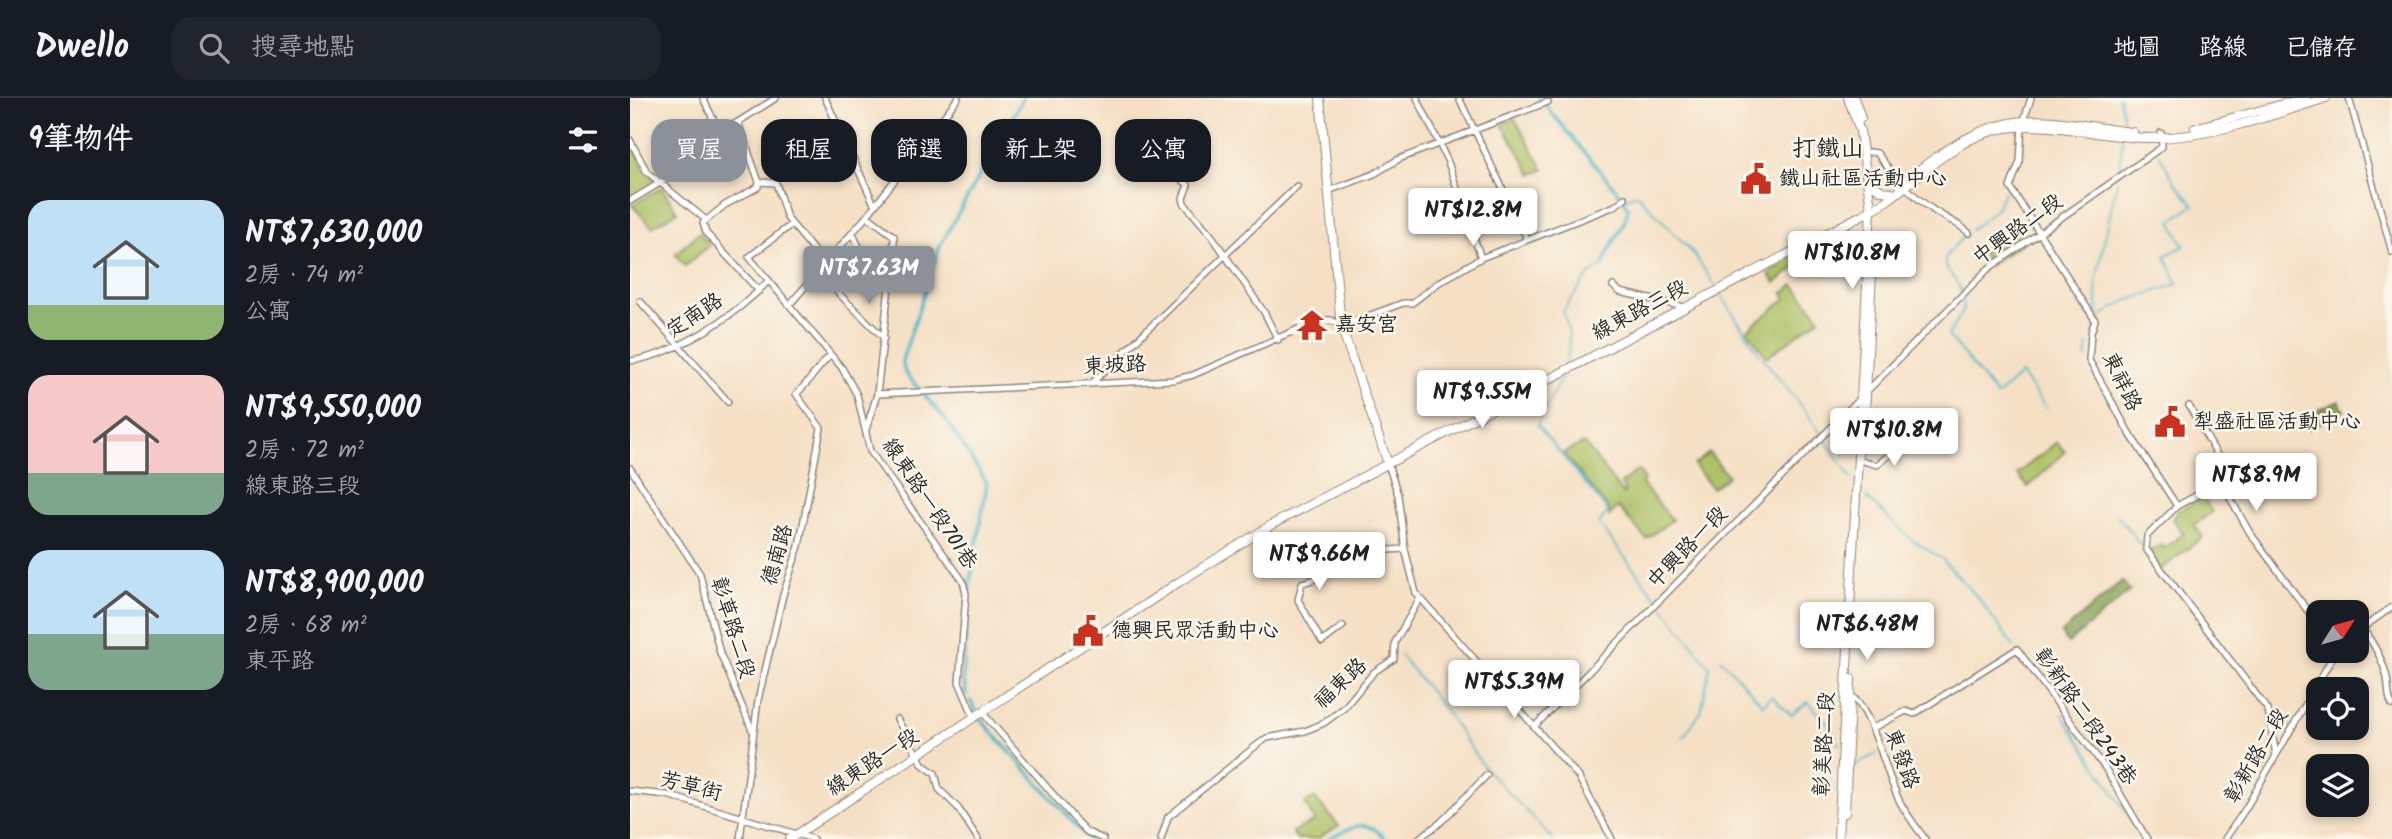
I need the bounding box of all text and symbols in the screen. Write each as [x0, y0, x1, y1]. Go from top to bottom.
search box [171, 17, 661, 80]
text: Dwello [35, 22, 129, 75]
text: 搜尋地點 [251, 27, 355, 69]
icon: search [195, 29, 233, 67]
text: 地圖 [2113, 29, 2161, 68]
text: 路線 [2199, 29, 2247, 68]
text: 已儲存 [2285, 29, 2357, 68]
text: 9筆物件 [28, 116, 133, 164]
chip: 買屋 [651, 119, 747, 182]
chip: 租屋 [761, 119, 857, 182]
chip: 篩選 [871, 119, 967, 182]
chip: 新上架 [981, 119, 1101, 182]
chip: 公寓 [1115, 119, 1211, 182]
icon: filters [564, 121, 602, 159]
district label: 打鐵山 [1792, 130, 1864, 169]
public building icon: 鐵山社區活動中心 [1739, 162, 1773, 196]
place label: 鐵山社區活動中心 [1779, 163, 1947, 196]
street label: 中興路二段 [1966, 186, 2070, 274]
pin: NT$12.8M [1401, 188, 1545, 248]
text: NT$12.8M [1424, 193, 1522, 229]
text: NT$7,630,000 [245, 210, 422, 258]
icon: home [84, 228, 168, 312]
pin: NT$10.8M [1780, 232, 1924, 291]
text: NT$10.8M [1804, 236, 1900, 272]
pin: NT$7.63M [797, 246, 941, 306]
text: NT$7.63M [819, 251, 919, 287]
text: 2房 · 74 m² [245, 258, 363, 294]
street label: 線東路三段 [1586, 272, 1694, 350]
street label: 定南路 [660, 285, 730, 347]
text: 公寓 [245, 294, 291, 330]
temple icon: 嘉安宮 [1295, 308, 1329, 342]
place label: 嘉安宮 [1335, 309, 1398, 342]
street label: 東祥路 [2092, 346, 2150, 418]
street label: 東坡路 [1083, 348, 1147, 384]
pin: NT$9.55M [1410, 370, 1554, 430]
text: NT$9.55M [1433, 375, 1531, 411]
text: NT$9,550,000 [245, 385, 421, 433]
icon: home [84, 403, 168, 487]
public building icon: 犁盛社區活動中心 [2153, 405, 2187, 439]
place label: 犁盛社區活動中心 [2193, 406, 2361, 439]
pin: NT$10.8M [1822, 408, 1966, 468]
text: NT$10.8M [1846, 413, 1942, 449]
street label: 線東路一段701巷 [873, 431, 985, 577]
text: 2房 · 72 m² [245, 433, 364, 469]
pin: NT$8.9M [2191, 454, 2321, 513]
text: NT$8.9M [2212, 458, 2300, 494]
text: 線東路三段 [245, 469, 360, 505]
street label: 中興路一段 [1640, 499, 1736, 597]
street label: 德南路 [753, 520, 803, 590]
pin: NT$9.66M [1247, 532, 1391, 592]
text: NT$9.66M [1269, 537, 1369, 573]
text: NT$8,900,000 [245, 560, 424, 608]
street label: 彰草路二段 [701, 573, 763, 683]
icon: home [84, 578, 168, 662]
north arrow [2306, 600, 2370, 663]
map controls [2306, 600, 2369, 817]
pin: NT$6.48M [1795, 602, 1939, 662]
text: NT$6.48M [1816, 607, 1918, 643]
text: 2房 · 68 m² [245, 608, 367, 644]
public building icon: 德興民眾活動中心 [1071, 614, 1105, 648]
place label: 德興民眾活動中心 [1111, 615, 1279, 648]
street label: 彰新路二段243巷 [2025, 641, 2145, 793]
text: 東平路 [245, 644, 314, 680]
street label: 福東路 [1307, 650, 1375, 718]
pin: NT$5.39M [1442, 660, 1586, 720]
text: NT$5.39M [1464, 665, 1564, 701]
button: locate [2306, 677, 2369, 740]
street label: 彰美路二段 [1806, 691, 1844, 797]
street label: 彰新路二段 [2216, 702, 2298, 810]
street label: 線東路一段 [820, 721, 926, 805]
street label: 東發路 [1875, 724, 1927, 794]
button: layers [2306, 754, 2369, 817]
street label: 芳草街 [656, 763, 726, 811]

